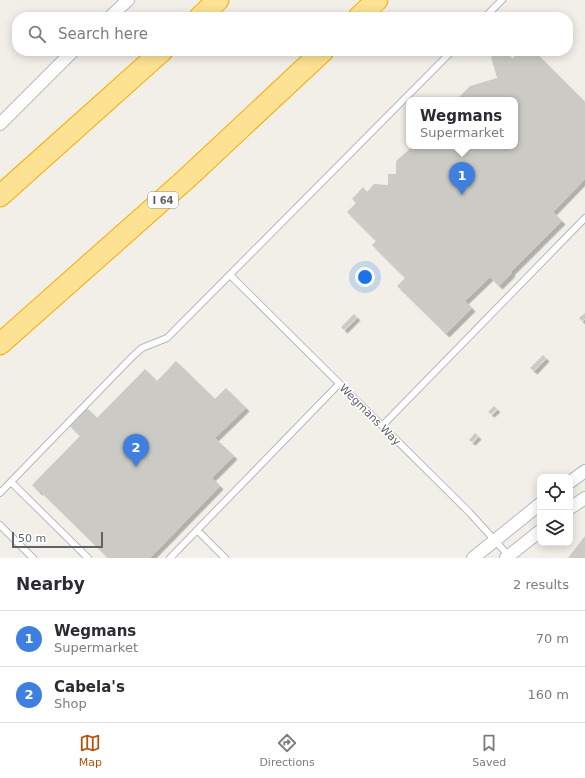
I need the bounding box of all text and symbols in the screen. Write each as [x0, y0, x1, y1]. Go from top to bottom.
search box [12, 12, 573, 56]
icon: search [26, 23, 48, 45]
text: Search here [58, 25, 148, 43]
popup [406, 97, 518, 149]
text: Wegmans [420, 107, 502, 125]
text: Supermarket [420, 125, 504, 140]
pin: 1 [449, 162, 475, 195]
road number: I 64 [148, 192, 178, 208]
your location [355, 267, 375, 287]
street label: Wegmans Way [337, 382, 404, 449]
pin: 2 [123, 434, 149, 467]
map controls [537, 474, 573, 546]
button: locate [537, 474, 573, 510]
button: layers [537, 510, 573, 546]
scale bar [12, 530, 103, 549]
text: 50 m [18, 532, 46, 545]
text: Nearby [16, 574, 85, 594]
text: 2 results [513, 577, 569, 592]
text: Wegmans [54, 622, 136, 640]
text: 1 [24, 631, 34, 646]
text: 70 m [536, 631, 569, 646]
text: Supermarket [54, 640, 138, 655]
text: Cabela's [54, 678, 125, 696]
text: 2 [24, 687, 34, 702]
text: 160 m [527, 687, 569, 702]
text: Shop [54, 696, 87, 711]
tab: Map [79, 732, 102, 769]
tab: Directions [259, 732, 315, 769]
tab: Saved [472, 732, 506, 769]

